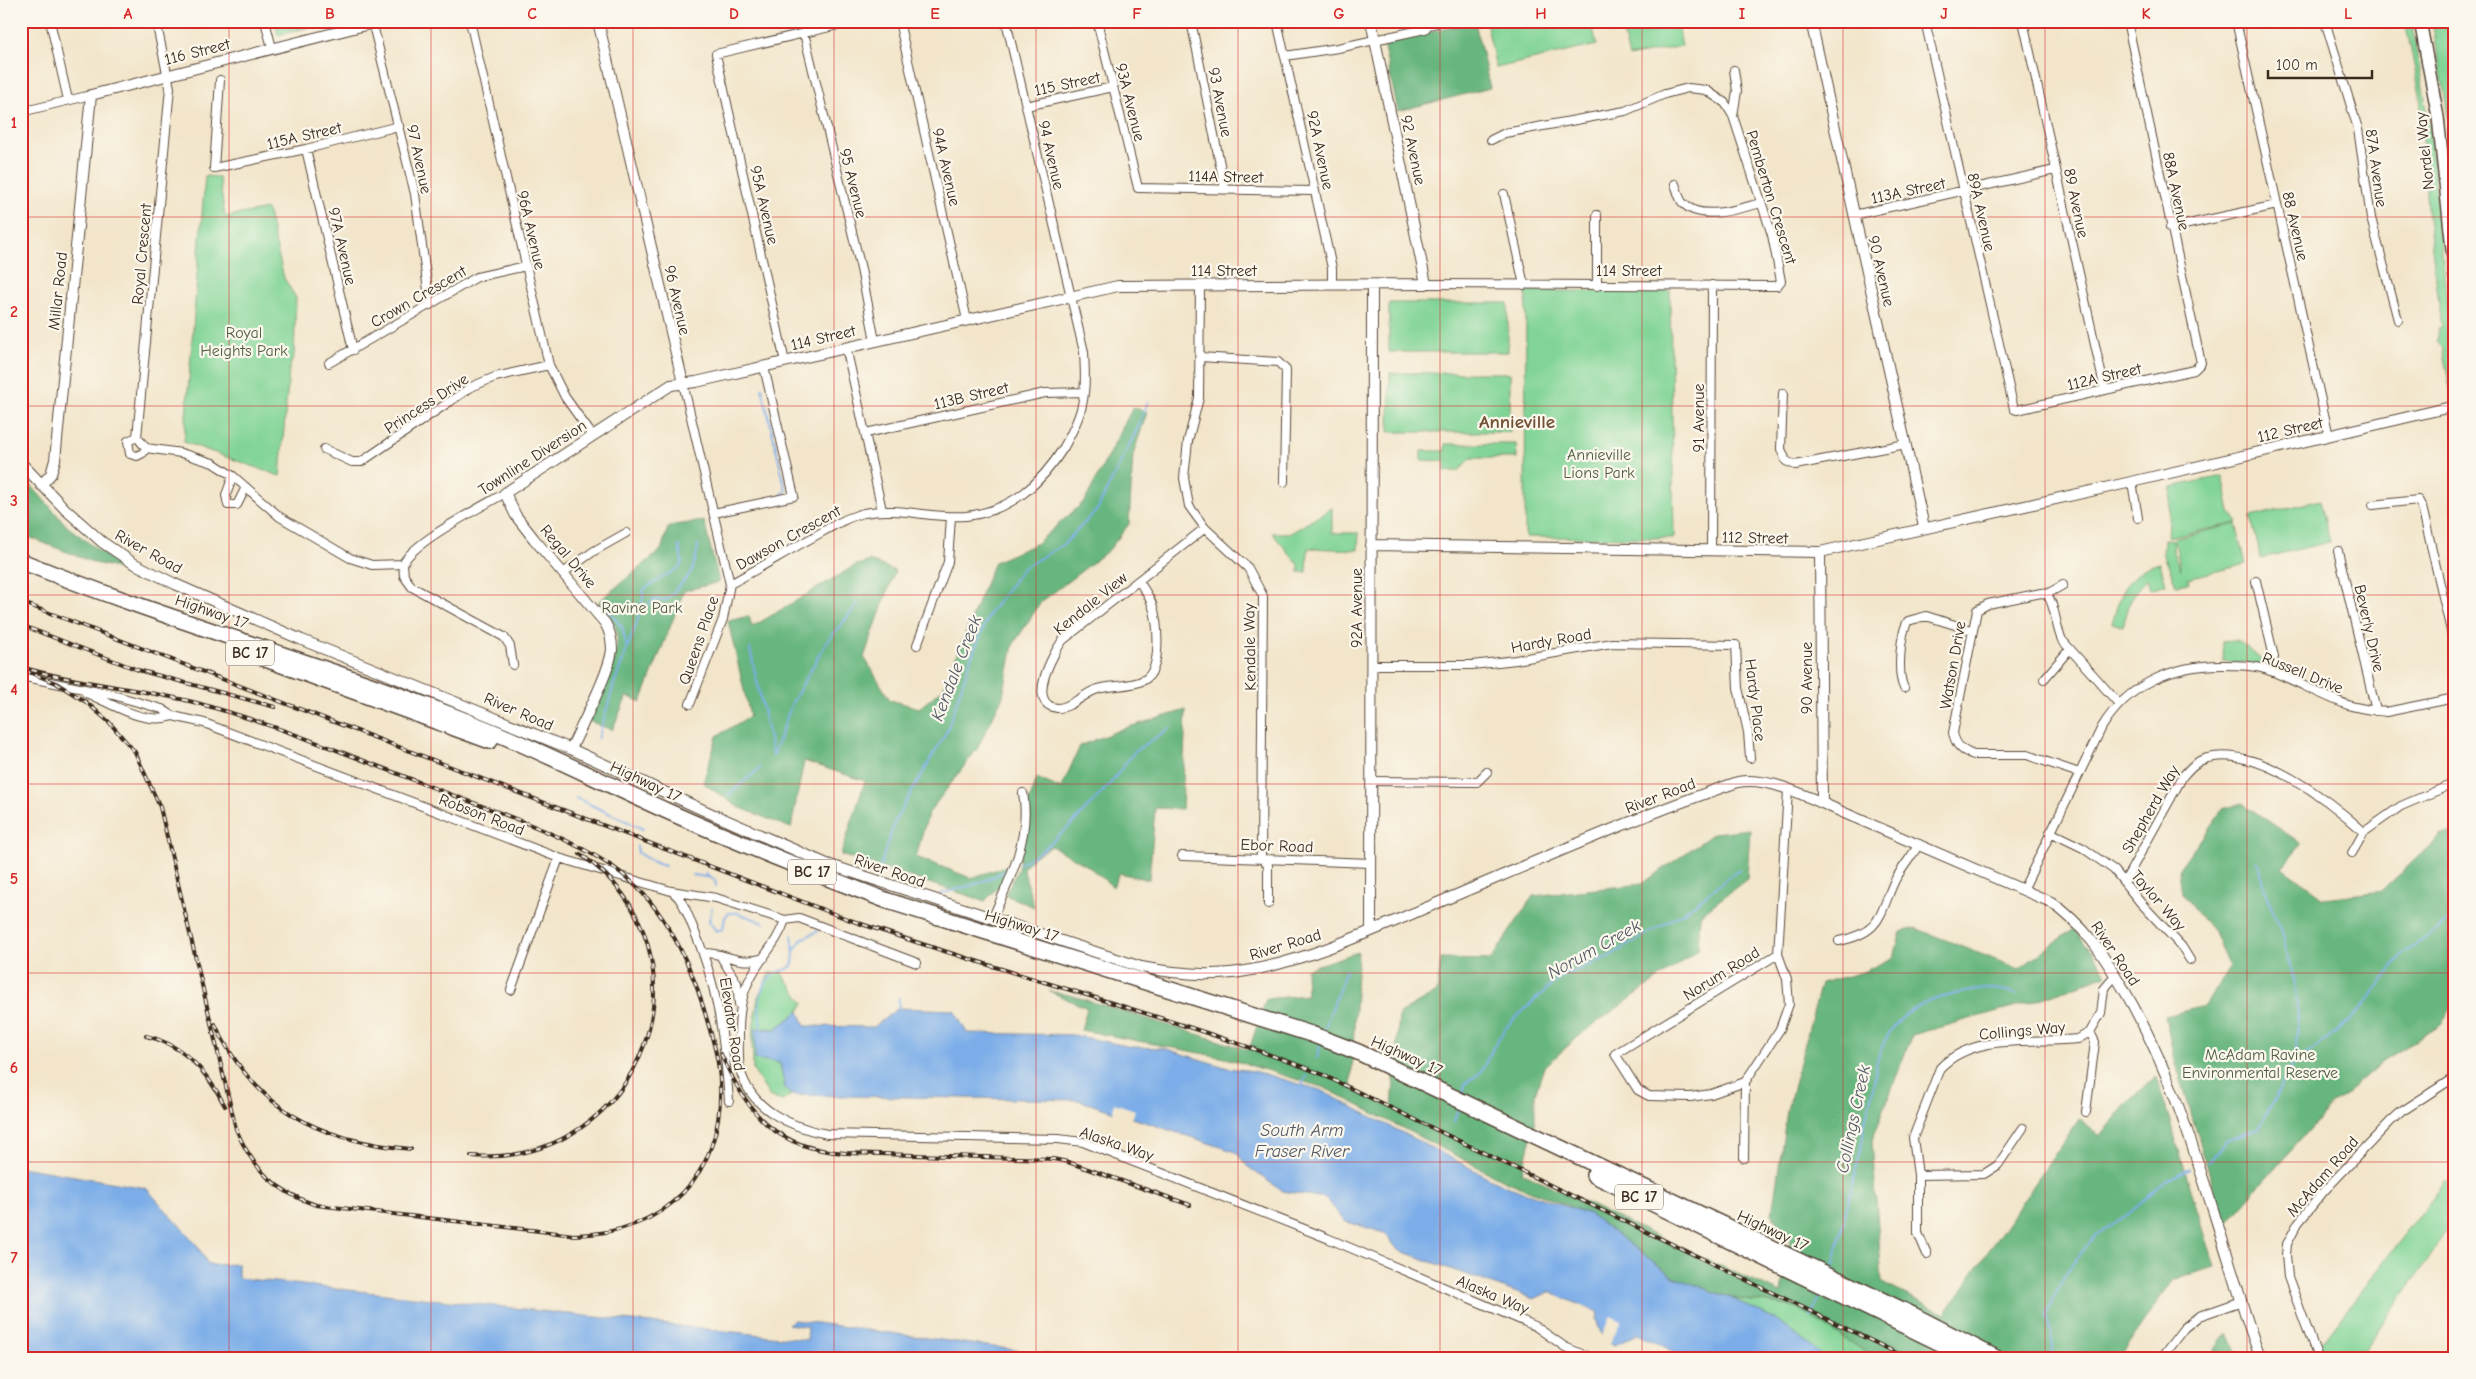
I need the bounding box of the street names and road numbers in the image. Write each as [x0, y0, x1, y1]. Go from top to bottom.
street label: 116 Street [163, 35, 232, 69]
street label: 93A Avenue [1112, 61, 1148, 143]
street label: 93 Avenue [1204, 66, 1236, 139]
street label: 115 Street [1033, 68, 1102, 100]
street label: 92A Avenue [1303, 109, 1337, 191]
street label: Nordel Way [2412, 110, 2438, 191]
street label: 92 Avenue [1397, 114, 1429, 187]
street label: 115A Street [265, 119, 344, 153]
street label: 94 Avenue [1034, 119, 1068, 192]
street label: 97 Avenue [403, 123, 435, 195]
street label: 94A Avenue [928, 126, 964, 208]
street label: Pemberton Crescent [1742, 128, 1800, 267]
street label: 87A Avenue [2362, 128, 2390, 209]
street label: 95 Avenue [836, 147, 870, 220]
street label: 88A Avenue [2159, 150, 2193, 232]
street label: 95A Avenue [746, 164, 782, 246]
street label: 114A Street [1188, 167, 1264, 187]
street label: 89 Avenue [2060, 167, 2092, 240]
street label: 89A Avenue [1963, 171, 1999, 253]
street label: 113A Street [1869, 174, 1947, 208]
street label: 96A Avenue [513, 189, 549, 271]
street label: 88 Avenue [2278, 190, 2312, 263]
street label: Royal Crescent [129, 202, 155, 305]
street label: 97A Avenue [324, 205, 360, 287]
street label: 90 Avenue [1864, 234, 1898, 308]
street label: Millar Road [45, 251, 71, 331]
street label: Crown Crescent [367, 262, 470, 332]
street label: 114 Street [1191, 262, 1257, 280]
street label: 114 Street [1596, 262, 1662, 280]
street label: 96 Avenue [660, 263, 694, 337]
street label: 114 Street [789, 322, 858, 354]
street label: 112A Street [2065, 360, 2144, 394]
street label: Princess Drive [381, 370, 472, 438]
street label: 113B Street [932, 379, 1011, 413]
street label: 91 Avenue [1690, 384, 1708, 452]
street label: 112 Street [2256, 414, 2325, 446]
street label: Townline Diversion [475, 416, 590, 499]
street label: Dawson Crescent [733, 501, 844, 574]
street label: Regal Drive [536, 521, 600, 592]
street label: River Road [112, 526, 185, 578]
street label: 112 Street [1722, 528, 1789, 548]
street label: Kendale View [1050, 568, 1131, 639]
street label: 92A Avenue [1348, 568, 1366, 648]
street label: Beverly Drive [2350, 583, 2388, 674]
street label: Highway 17 [173, 591, 251, 633]
street label: Queens Place [675, 594, 723, 687]
street label: Kendale Way [1240, 602, 1260, 691]
street label: Watson Drive [1936, 620, 1970, 711]
street label: Hardy Road [1510, 625, 1593, 657]
road number: BC 17 [226, 640, 274, 666]
street label: 90 Avenue [1798, 642, 1816, 714]
street label: Russell Drive [2259, 649, 2346, 697]
street label: Hardy Place [1741, 658, 1769, 742]
street label: River Road [481, 689, 556, 735]
street label: Highway 17 [607, 758, 684, 806]
street label: Shepherd Way [2118, 762, 2184, 857]
street label: River Road [1623, 774, 1698, 818]
street label: Robson Road [436, 790, 527, 839]
street label: Ebor Road [1240, 836, 1314, 856]
street label: River Road [852, 850, 927, 891]
road number: BC 17 [788, 860, 836, 884]
street label: Taylor Way [2127, 867, 2190, 935]
street label: Highway 17 [983, 906, 1061, 946]
street label: River Road [2087, 918, 2143, 989]
street label: River Road [1247, 926, 1323, 964]
street label: Norum Road [1680, 943, 1763, 1004]
street label: Elevator Road [716, 976, 748, 1072]
street label: Collings Way [1978, 1018, 2067, 1044]
street label: Highway 17 [1368, 1032, 1445, 1080]
street label: Alaska Way [1077, 1123, 1157, 1165]
street label: McAdam Road [2283, 1133, 2362, 1220]
road number: BC 17 [1615, 1184, 1663, 1210]
street label: Highway 17 [1734, 1207, 1811, 1255]
street label: Alaska Way [1454, 1272, 1532, 1319]

